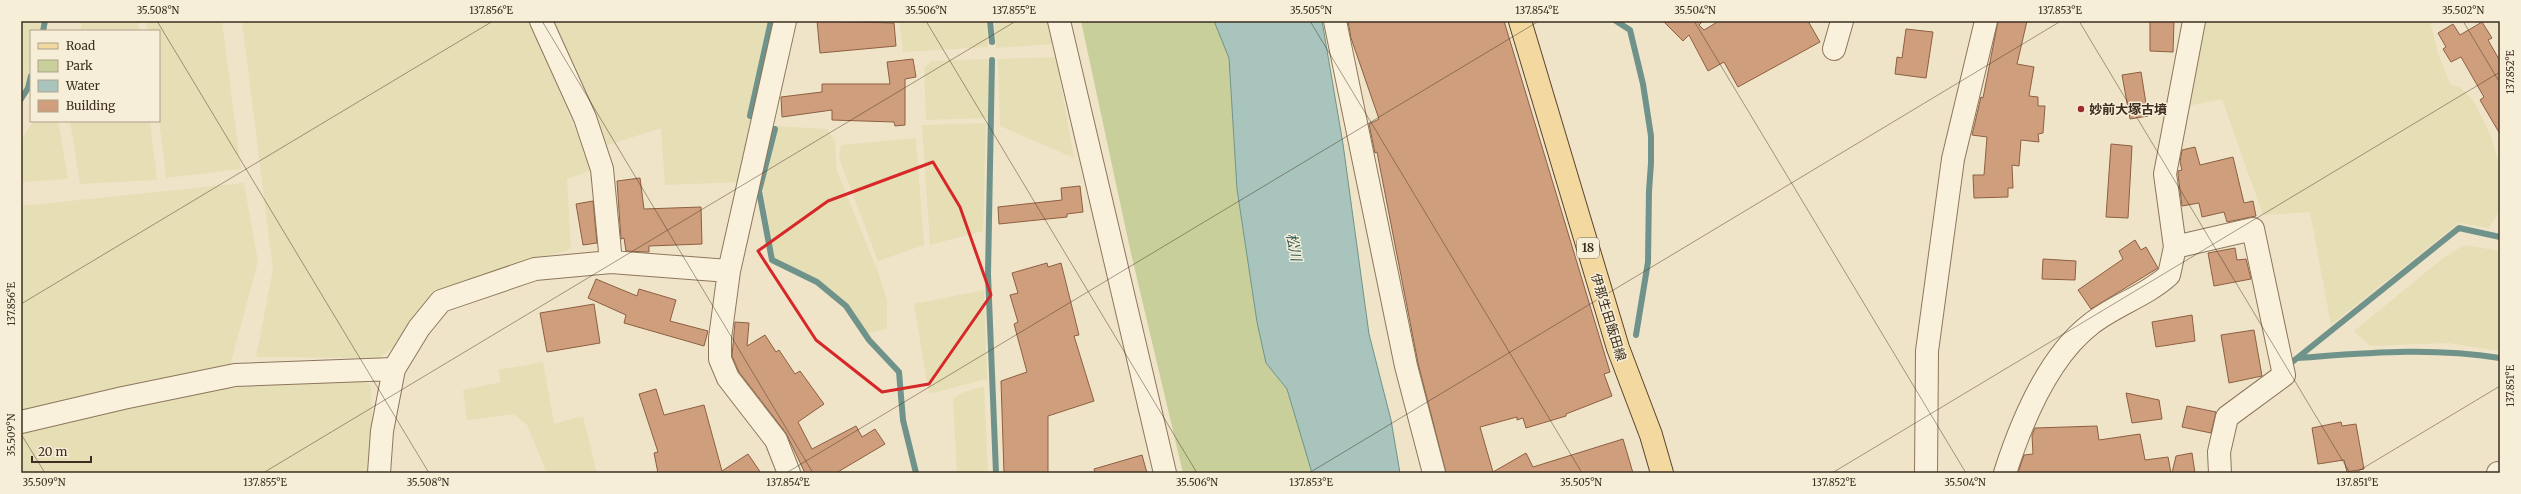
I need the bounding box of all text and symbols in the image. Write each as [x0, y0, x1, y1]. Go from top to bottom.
text: 35.508°N [137, 4, 180, 17]
text: 137.856°E [469, 4, 514, 17]
text: 35.506°N [905, 4, 947, 17]
text: 137.855°E [992, 4, 1036, 17]
text: 35.505°N [1290, 4, 1332, 17]
text: 137.854°E [1515, 4, 1559, 17]
text: 35.504°N [1674, 4, 1716, 17]
text: 137.853°E [2038, 4, 2082, 17]
text: 35.502°N [2442, 4, 2484, 17]
legend [30, 30, 160, 122]
text: Road [66, 38, 95, 53]
text: 137.852°E [2504, 49, 2517, 94]
text: Park [66, 58, 93, 73]
text: Water [65, 78, 101, 93]
text: Building [66, 98, 116, 113]
place label: 妙前大塚古墳 [2089, 101, 2167, 118]
marker: 妙前大塚古墳 [2076, 104, 2086, 114]
water label: 松川 [1282, 231, 1306, 265]
road number: 18 [1577, 238, 1599, 258]
street label: 伊那生田飯田線 [1587, 271, 1630, 363]
text: 137.856°E [5, 281, 18, 326]
text: 137.851°E [2504, 364, 2517, 407]
text: 35.509°N [5, 413, 18, 456]
scale bar [32, 438, 91, 464]
text: 20 m [38, 444, 67, 459]
text: 35.509°N [23, 476, 66, 489]
text: 137.855°E [243, 476, 287, 489]
text: 35.508°N [407, 476, 450, 489]
text: 137.854°E [766, 476, 810, 489]
text: 35.506°N [1176, 476, 1218, 489]
text: 137.853°E [1289, 476, 1333, 489]
text: 35.505°N [1560, 476, 1602, 489]
text: 137.852°E [1812, 476, 1857, 489]
text: 35.504°N [1944, 476, 1986, 489]
text: 137.851°E [2336, 476, 2379, 489]

